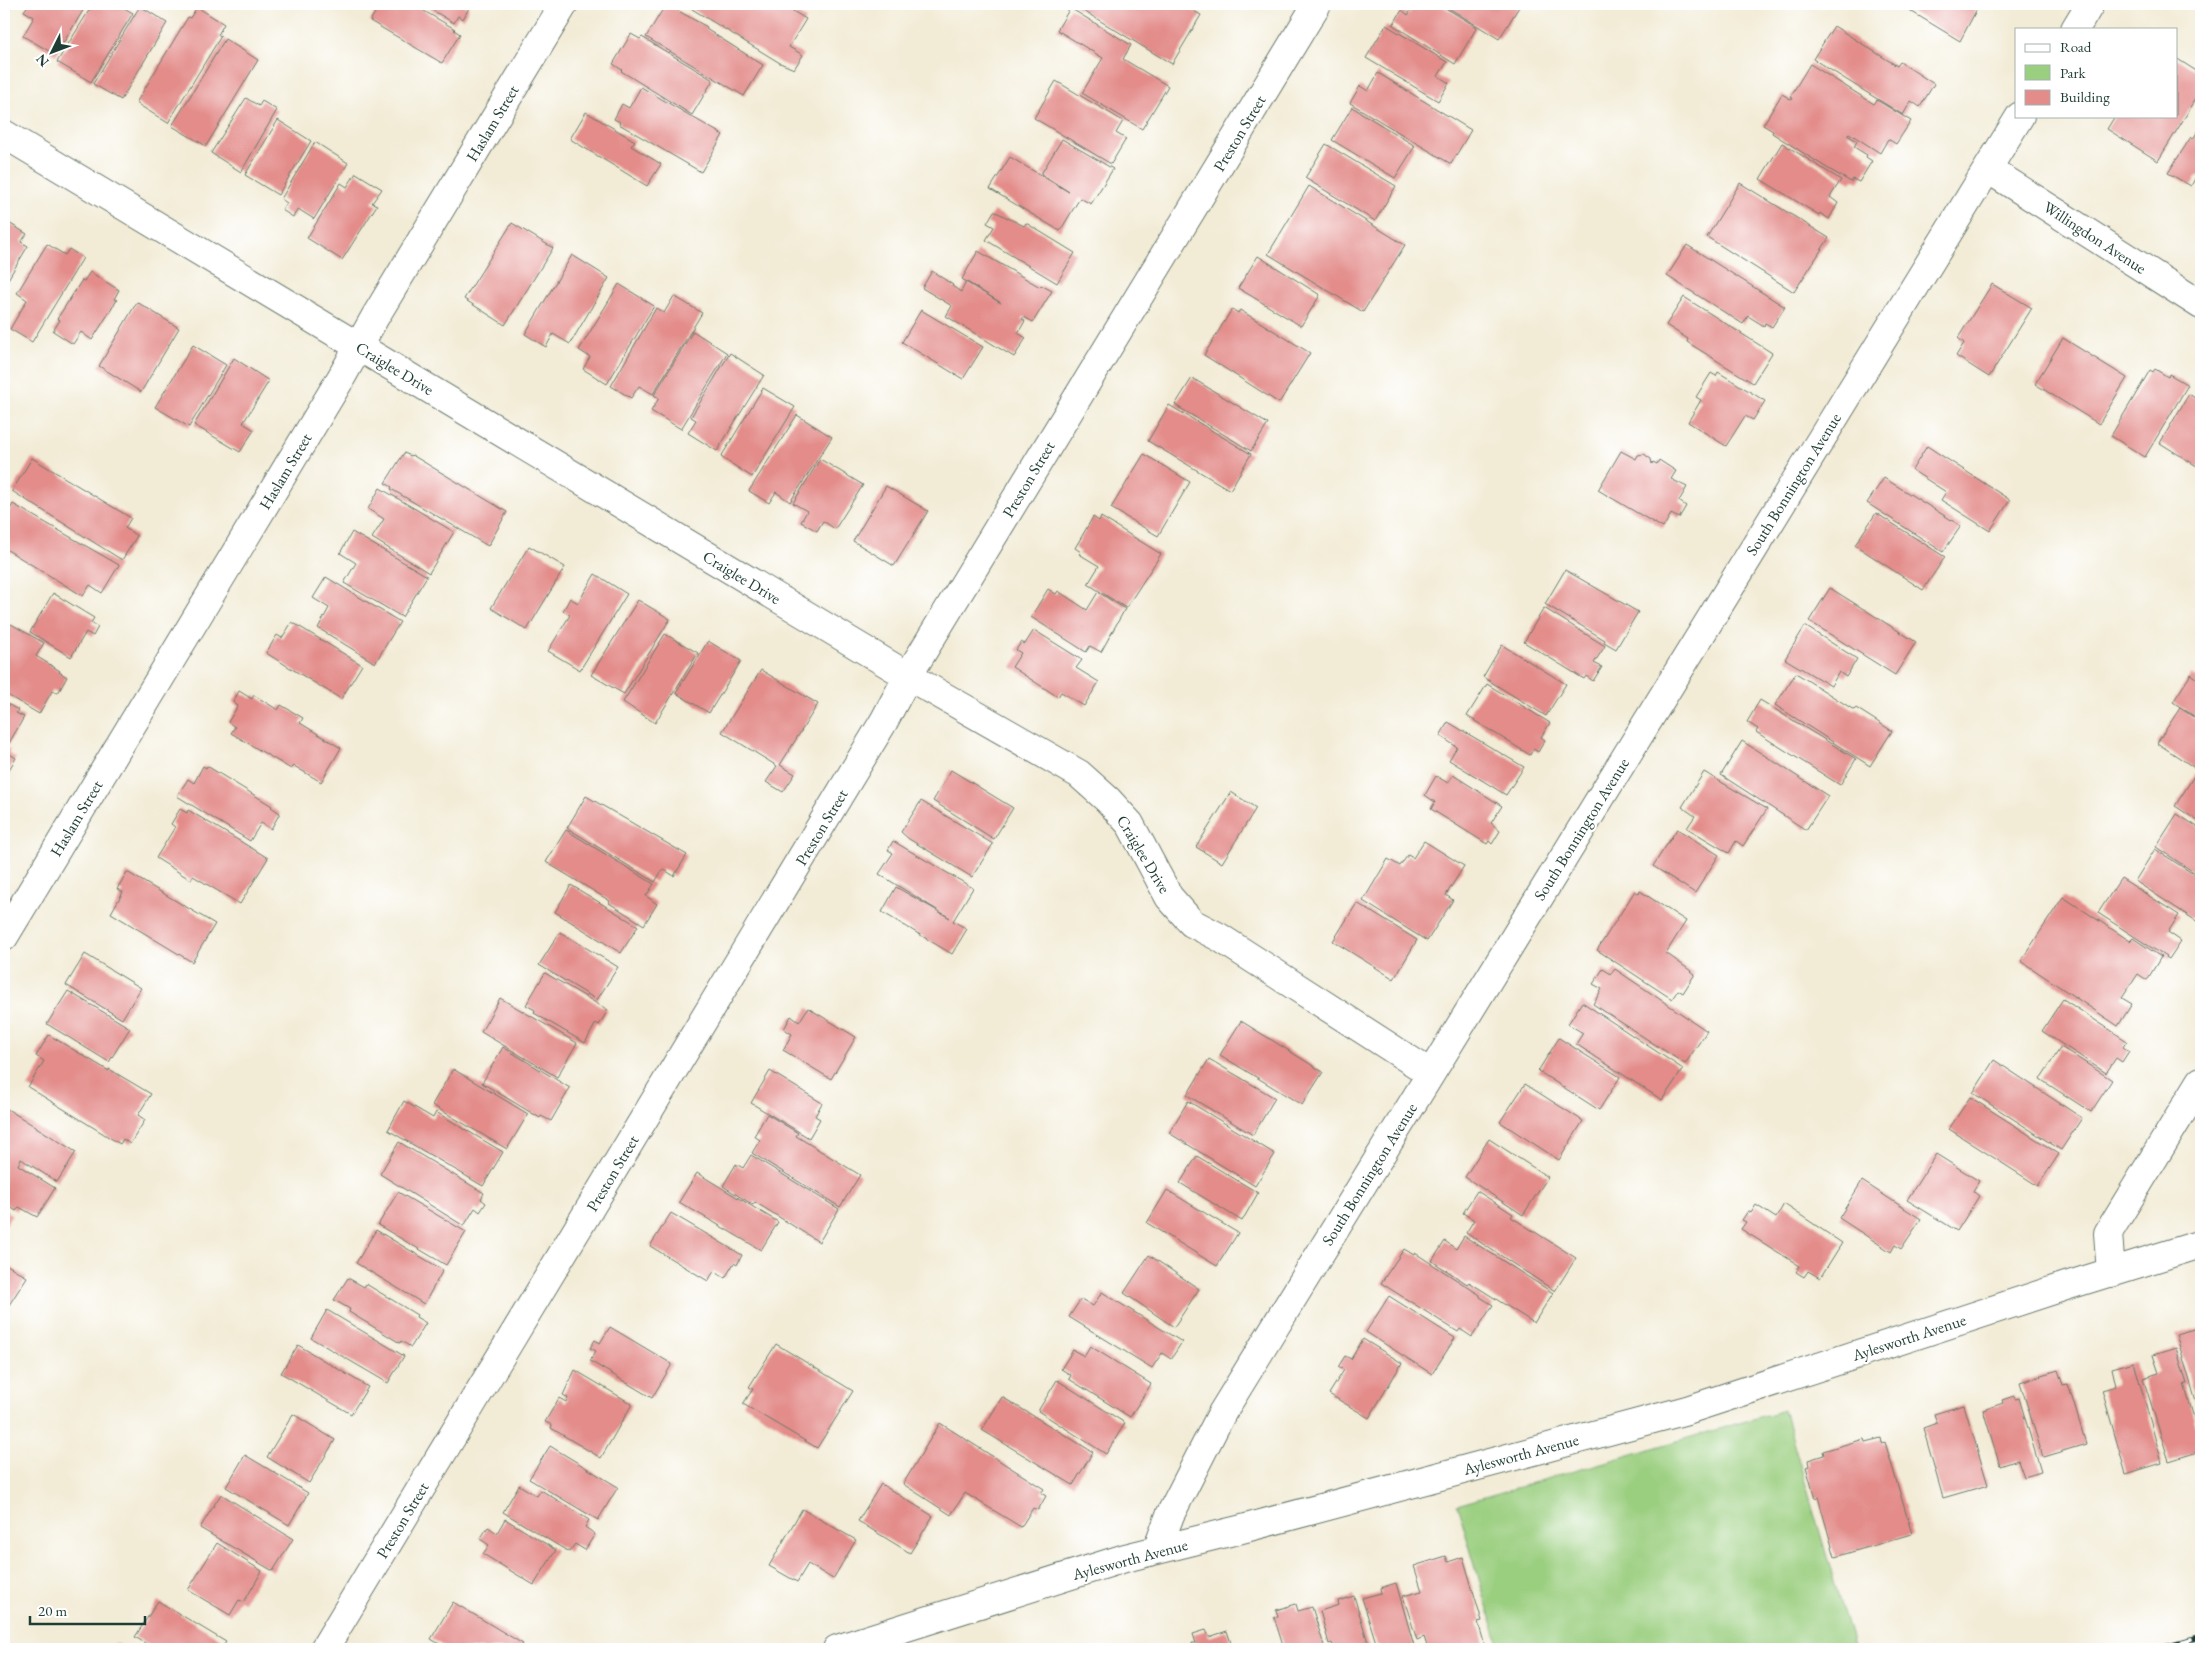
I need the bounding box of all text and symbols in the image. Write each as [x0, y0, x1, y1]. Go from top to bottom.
north arrow [28, 28, 78, 78]
legend [2015, 28, 2178, 118]
text: Road [2060, 37, 2092, 56]
text: N [31, 50, 53, 71]
text: Park [2060, 63, 2087, 82]
street label: Haslam Street [461, 81, 523, 165]
text: Building [2060, 87, 2110, 106]
street label: Preston Street [1208, 91, 1270, 175]
street label: Willingdon Avenue [2039, 196, 2150, 279]
street label: Craiglee Drive [352, 337, 438, 400]
street label: South Bonnington Avenue [1741, 409, 1846, 560]
street label: Haslam Street [254, 429, 316, 513]
street label: Preston Street [997, 437, 1059, 521]
street label: Craiglee Drive [699, 546, 785, 609]
street label: South Bonnington Avenue [1529, 754, 1634, 905]
street label: Haslam Street [45, 776, 107, 860]
street label: Preston Street [790, 785, 852, 869]
street label: Craiglee Drive [1112, 811, 1175, 897]
street label: South Bonnington Avenue [1317, 1099, 1422, 1250]
street label: Preston Street [581, 1131, 643, 1215]
street label: Aylesworth Avenue [1849, 1309, 1969, 1366]
street label: Aylesworth Avenue [1460, 1429, 1581, 1480]
street label: Preston Street [371, 1478, 433, 1562]
street label: Aylesworth Avenue [1069, 1534, 1190, 1585]
scale bar [30, 1593, 145, 1625]
text: 20 m [38, 1601, 67, 1620]

